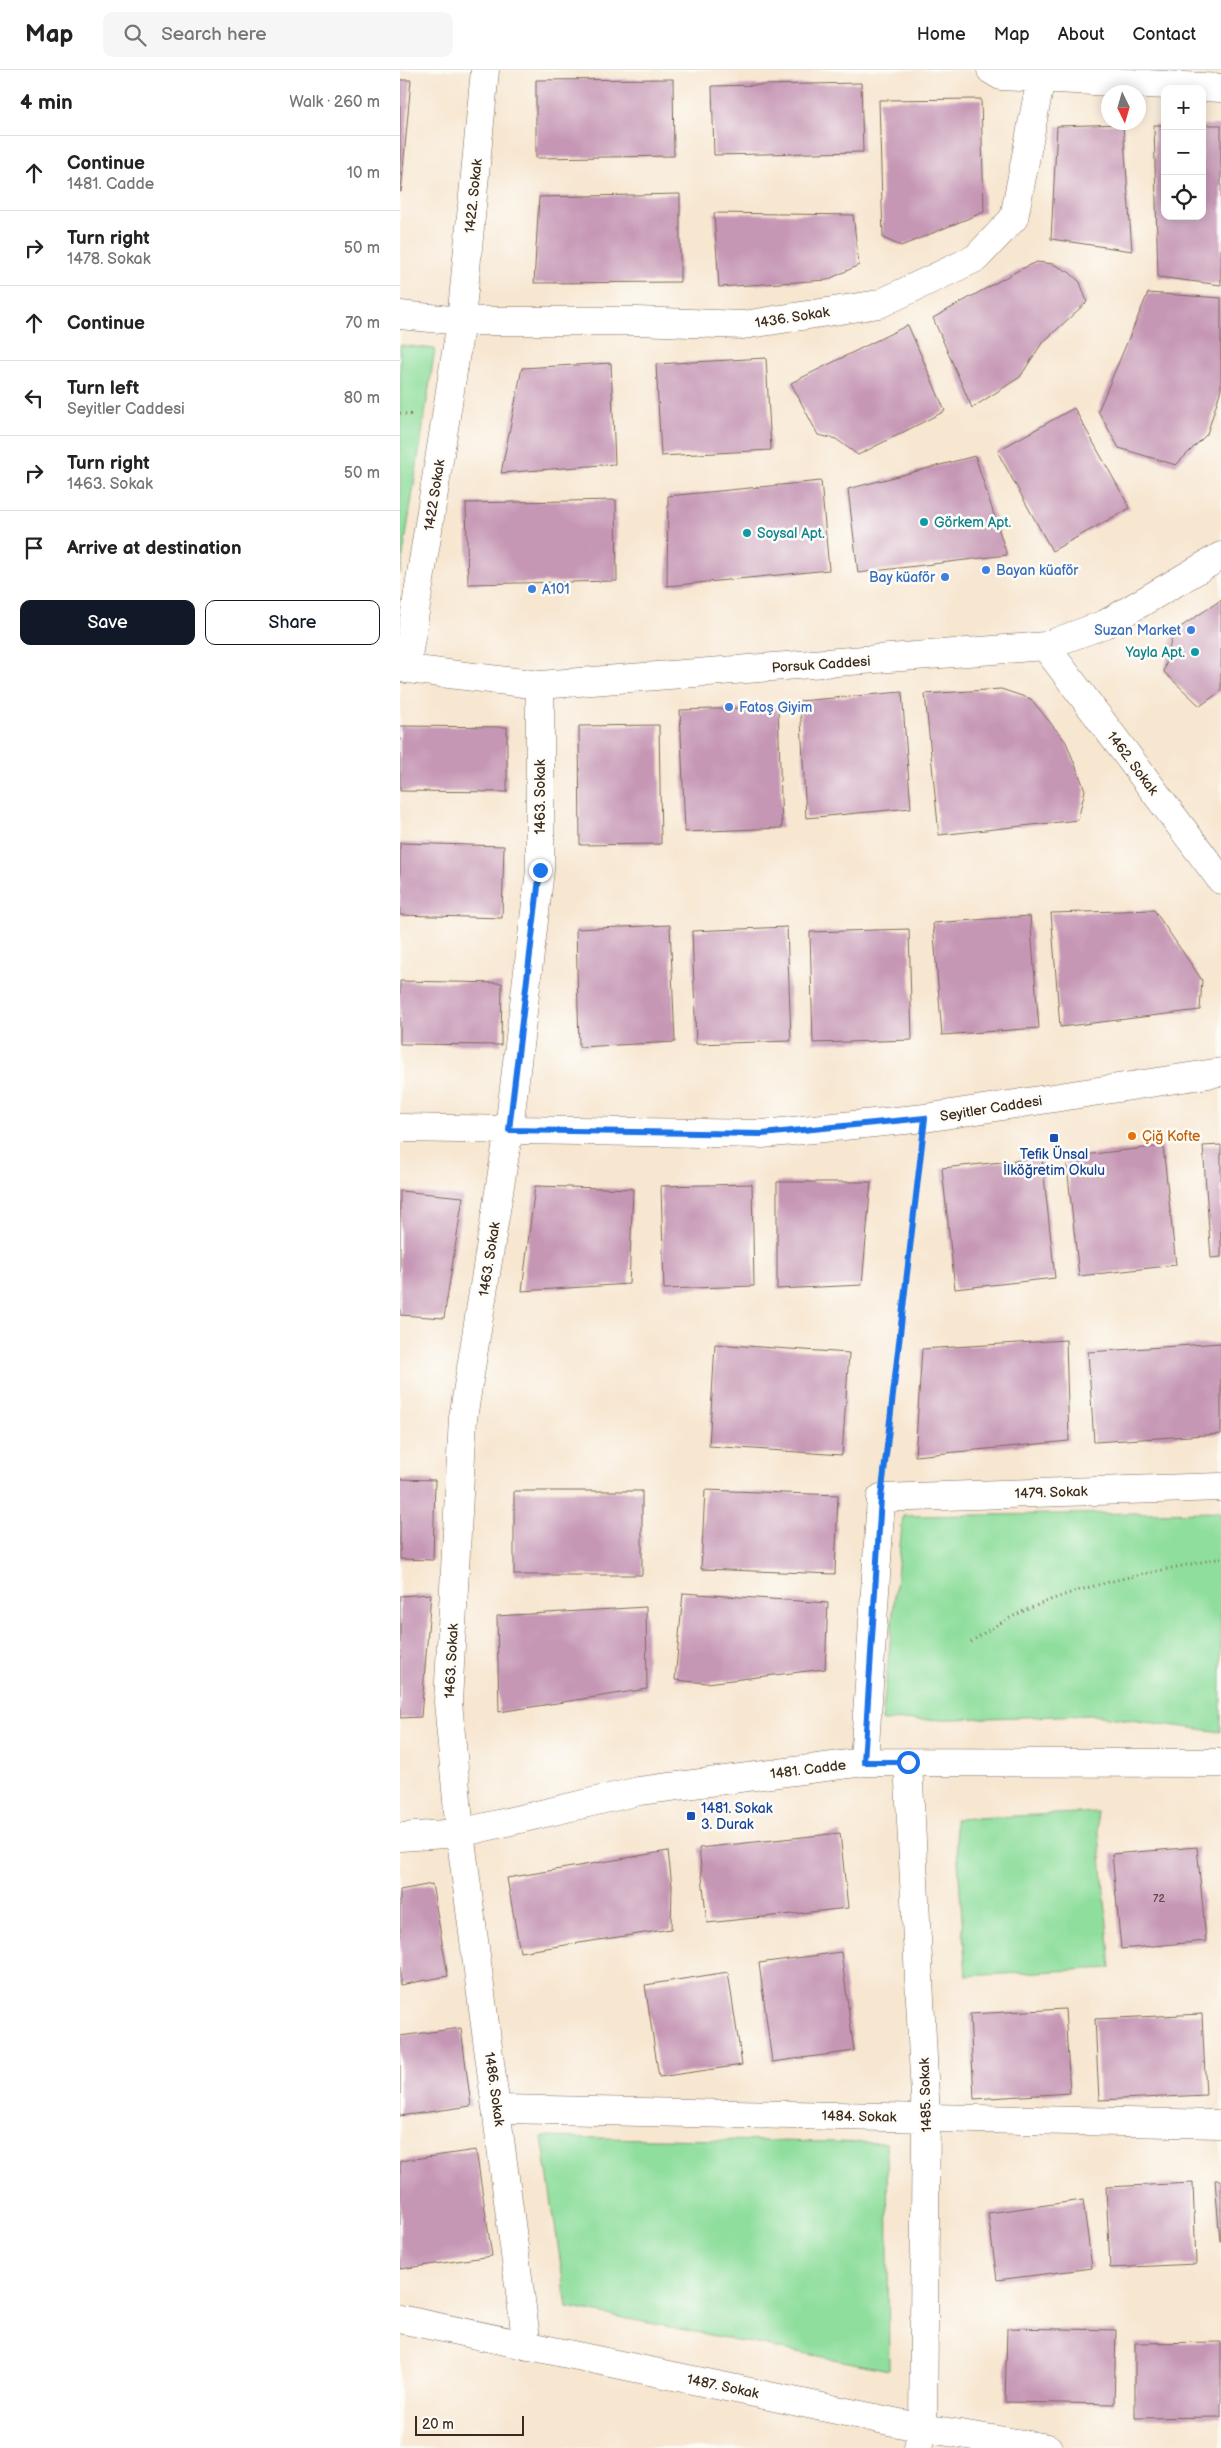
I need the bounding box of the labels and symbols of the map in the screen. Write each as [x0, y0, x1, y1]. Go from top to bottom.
north arrow [1101, 85, 1146, 130]
street label: 1422. Sokak [461, 158, 486, 234]
street label: 1436. Sokak [754, 303, 831, 332]
street label: 1422 Sokak [420, 458, 449, 532]
place label: Görkem Apt. [934, 514, 1012, 531]
marker: Görkem Apt. [918, 516, 930, 528]
place label: Soysal Apt. [757, 525, 825, 542]
marker: Soysal Apt. [741, 527, 753, 539]
place label: Bayan küaför [996, 562, 1079, 579]
marker: Bayan küaför [980, 564, 992, 576]
place label: Bay küaför [869, 569, 936, 586]
marker: Bay küaför [939, 571, 951, 583]
place label: A101 [542, 581, 570, 598]
marker: A101 [526, 583, 538, 595]
place label: Suzan Market [1094, 622, 1182, 639]
marker: Suzan Market [1185, 624, 1197, 636]
place label: Yayla Apt. [1125, 644, 1185, 661]
marker: Yayla Apt. [1189, 646, 1201, 658]
street label: Porsuk Caddesi [771, 653, 871, 676]
place label: Fatoş Giyim [739, 699, 812, 716]
marker: Fatoş Giyim [723, 701, 735, 713]
street label: 1462. Sokak [1103, 728, 1162, 798]
street label: 1463. Sokak [532, 759, 549, 835]
route end [529, 859, 552, 882]
street label: Seyitler Caddesi [939, 1092, 1043, 1125]
place label: Çiğ Kofte [1142, 1128, 1200, 1145]
marker: Çiğ Kofte [1126, 1130, 1138, 1142]
marker: Tefik Ünsal İlköğretim Okulu [1048, 1132, 1060, 1144]
place label: Tefik Ünsal İlköğretim Okulu [1003, 1145, 1105, 1179]
street label: 1463. Sokak [475, 1220, 504, 1298]
street label: 1479. Sokak [1014, 1483, 1088, 1502]
street label: 1463. Sokak [441, 1623, 462, 1699]
route start [897, 1751, 920, 1774]
street label: 1481. Cadde [769, 1756, 847, 1783]
place label: 1481. Sokak 3. Durak [701, 1800, 773, 1833]
marker: 1481. Sokak 3. Durak [685, 1810, 697, 1822]
house number: 72 [1153, 1892, 1165, 1905]
street label: 1486. Sokak [481, 2051, 508, 2127]
street label: 1485. Sokak [916, 2057, 935, 2132]
street label: 1484. Sokak [821, 2107, 897, 2126]
street label: 1487. Sokak [685, 2371, 761, 2402]
scale bar [415, 2413, 524, 2436]

